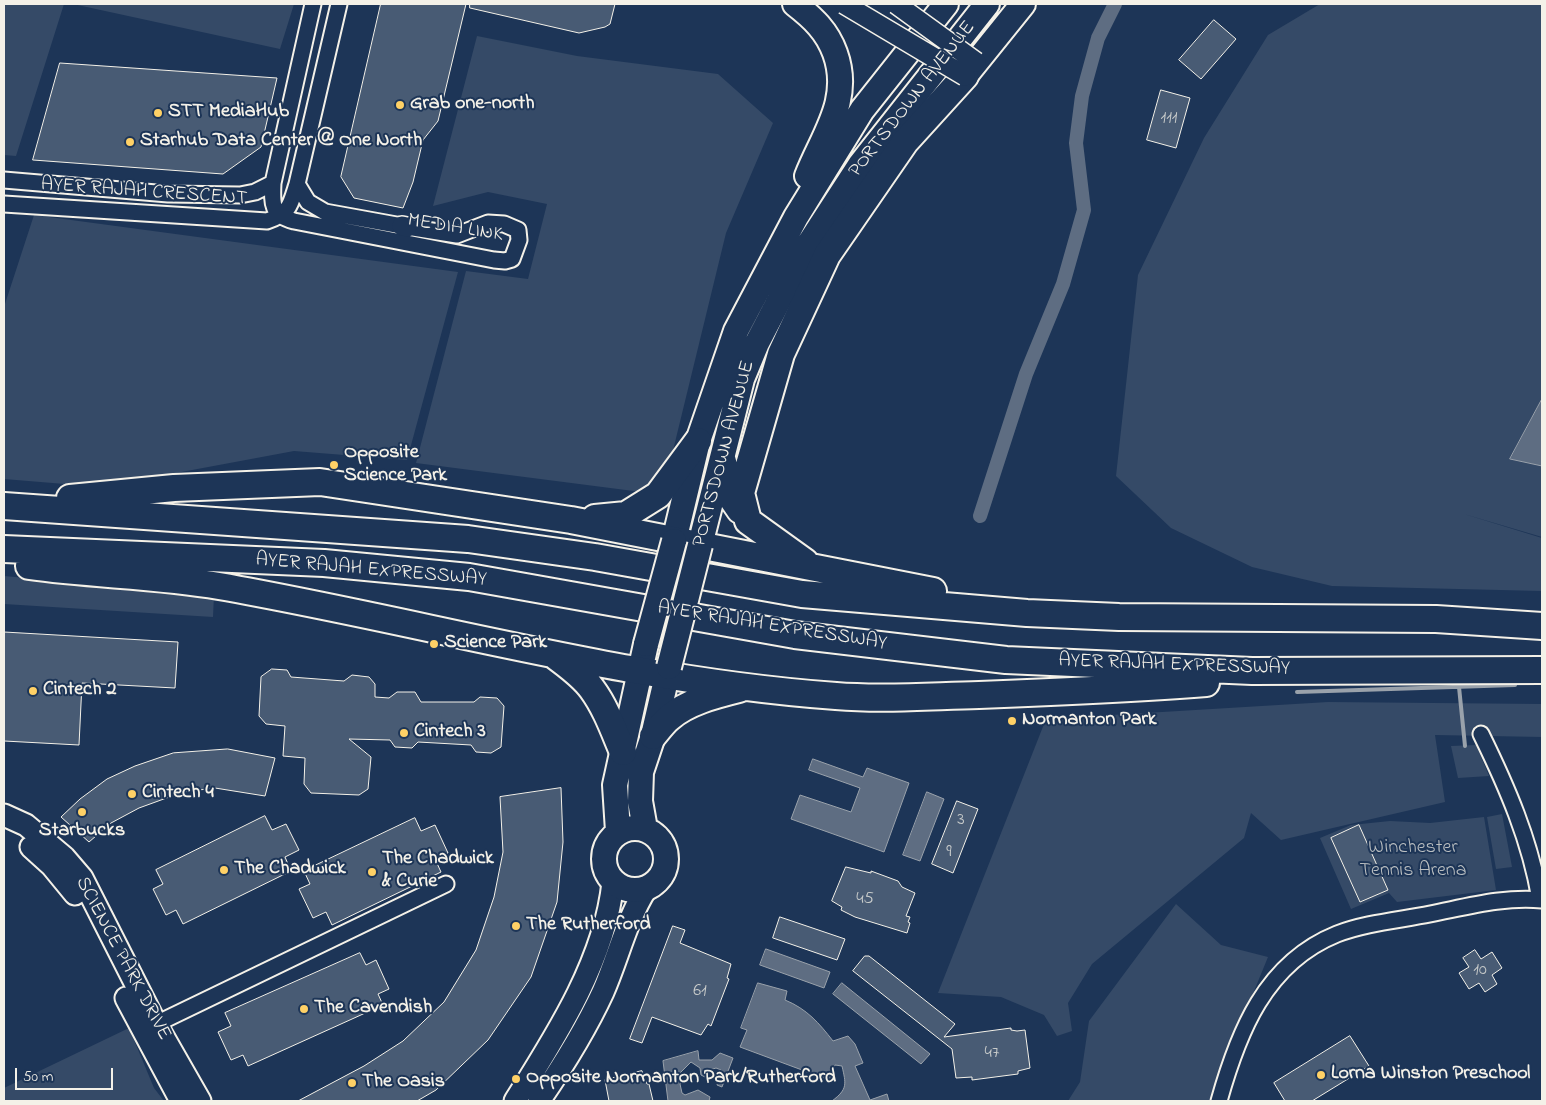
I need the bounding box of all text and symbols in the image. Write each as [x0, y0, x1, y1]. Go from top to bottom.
street label: PORTSDOWN AVENUE [845, 17, 981, 183]
place label: Grab one-north [410, 93, 534, 117]
marker: Grab one-north [394, 99, 406, 111]
place label: STT MediaHub [168, 101, 289, 125]
marker: STT MediaHub [152, 107, 164, 119]
house number: 111 [1160, 108, 1178, 130]
place label: Starhub Data Center @ One North [140, 130, 422, 154]
marker: Starhub Data Center @ One North [124, 136, 136, 148]
street label: AYER RAJAH CRESCENT [40, 174, 248, 212]
street label: MEDIA LINK [406, 210, 504, 248]
street label: PORTSDOWN AVENUE [689, 358, 761, 550]
place label: Opposite Science Park [344, 442, 447, 489]
marker: Opposite Science Park [328, 459, 340, 471]
street label: AYER RAJAH EXPRESSWAY [255, 549, 487, 593]
street label: AYER RAJAH EXPRESSWAY [656, 597, 888, 657]
place label: Science Park [444, 632, 547, 656]
marker: Science Park [428, 638, 440, 650]
street label: AYER RAJAH EXPRESSWAY [1058, 650, 1290, 682]
place label: Cintech 2 [43, 679, 116, 703]
marker: Cintech 2 [27, 685, 39, 697]
place label: Normanton Park [1022, 709, 1156, 733]
marker: Normanton Park [1006, 715, 1018, 727]
place label: Cintech 3 [414, 721, 486, 745]
marker: Cintech 3 [398, 727, 410, 739]
place label: Cintech 4 [142, 782, 214, 806]
marker: Cintech 4 [126, 788, 138, 800]
marker: Starbucks [76, 806, 88, 818]
house number: 3 [957, 810, 965, 832]
place label: Starbucks [39, 820, 125, 844]
park label: Winchester Tennis Arena [1359, 837, 1467, 884]
house number: 9 [946, 842, 952, 864]
place label: The Chadwick & Curie [382, 848, 494, 895]
place label: The Chadwick [234, 858, 346, 882]
marker: The Chadwick [218, 864, 230, 876]
marker: The Chadwick & Curie [366, 866, 378, 878]
street label: SCIENCE PARK DRIVE [69, 873, 175, 1045]
house number: 45 [856, 889, 874, 911]
place label: The Rutherford [526, 914, 651, 938]
marker: The Rutherford [510, 920, 522, 932]
house number: 10 [1473, 960, 1487, 982]
house number: 61 [693, 981, 707, 1003]
place label: The Cavendish [314, 997, 432, 1021]
marker: The Cavendish [298, 1003, 310, 1015]
house number: 47 [985, 1043, 999, 1065]
scale bar [18, 1058, 115, 1090]
place label: Lorna Winston Preschool [1331, 1063, 1530, 1087]
text: 50 m [23, 1066, 53, 1088]
place label: Opposite Normanton Park/Rutherford [526, 1067, 836, 1091]
marker: Lorna Winston Preschool [1315, 1069, 1327, 1081]
place label: The Oasis [362, 1071, 445, 1095]
marker: Opposite Normanton Park/Rutherford [510, 1073, 522, 1085]
marker: The Oasis [346, 1077, 358, 1089]

